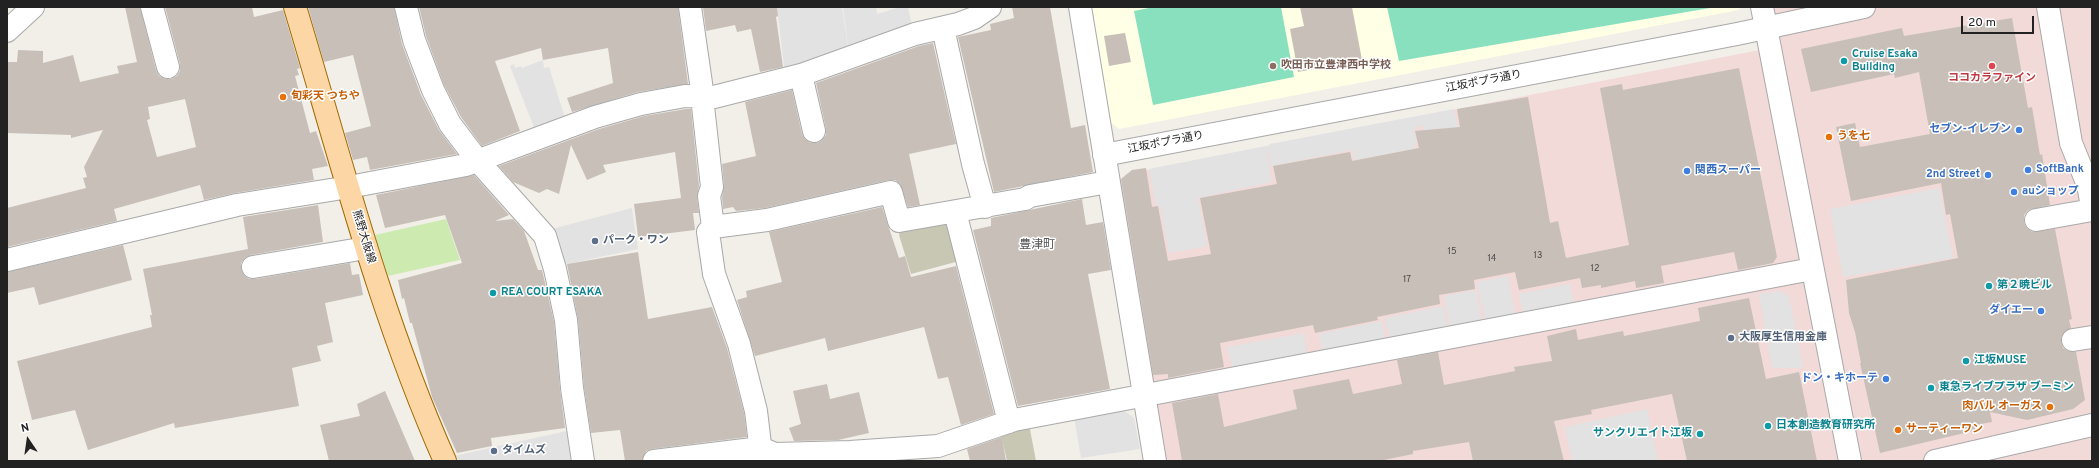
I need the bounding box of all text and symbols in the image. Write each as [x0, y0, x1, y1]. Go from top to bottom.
scale bar [1963, 8, 2036, 34]
text: 20 m [1968, 15, 1996, 31]
place label: Cruise Esaka Building [1852, 48, 1918, 74]
marker: Cruise Esaka Building [1839, 56, 1849, 66]
place label: 吹田市立豊津西中学校 [1281, 59, 1391, 73]
marker: 吹田市立豊津西中学校 [1268, 61, 1278, 71]
marker: ココカラファイン [1987, 61, 1997, 71]
street label: 江坂ポプラ通り [1445, 68, 1523, 96]
place label: ココカラファイン [1948, 72, 2036, 86]
place label: 旬彩天 つちや [291, 90, 360, 104]
marker: 旬彩天 つちや [278, 92, 288, 102]
place label: セブン-イレブン [1929, 123, 2011, 137]
marker: セブン-イレブン [2014, 125, 2024, 135]
street label: 江坂ポプラ通り [1127, 129, 1205, 157]
place label: うを七 [1837, 130, 1870, 144]
marker: うを七 [1824, 132, 1834, 142]
place label: SoftBank [2036, 163, 2084, 177]
place label: 関西スーパー [1695, 164, 1761, 178]
marker: SoftBank [2023, 165, 2033, 175]
marker: 関西スーパー [1682, 166, 1692, 176]
place label: 2nd Street [1926, 168, 1980, 182]
marker: 2nd Street [1983, 170, 1993, 180]
place label: auショップ [2022, 185, 2079, 199]
marker: auショップ [2009, 187, 2019, 197]
street label: 熊野大阪線 [349, 209, 377, 265]
place label: パーク・ワン [603, 234, 669, 248]
marker: パーク・ワン [590, 236, 600, 246]
district label: 豊津町 [1019, 239, 1055, 253]
house number: 15 [1448, 247, 1456, 257]
house number: 13 [1534, 251, 1542, 261]
house number: 14 [1488, 254, 1496, 264]
house number: 12 [1591, 264, 1599, 274]
house number: 17 [1403, 275, 1411, 285]
place label: 第２暁ビル [1997, 279, 2052, 293]
marker: 第２暁ビル [1984, 281, 1994, 291]
place label: REA COURT ESAKA [501, 286, 602, 300]
marker: REA COURT ESAKA [488, 288, 498, 298]
place label: ダイエー [1989, 304, 2033, 318]
marker: ダイエー [2036, 306, 2046, 316]
place label: 大阪厚生信用金庫 [1739, 331, 1827, 345]
marker: 大阪厚生信用金庫 [1726, 333, 1736, 343]
place label: 江坂MUSE [1974, 354, 2026, 368]
marker: 江坂MUSE [1961, 356, 1971, 366]
place label: ドン・キホーテ [1801, 372, 1878, 386]
marker: ドン・キホーテ [1881, 374, 1891, 384]
place label: 東急ライブプラザ ブーミン [1939, 381, 2074, 395]
marker: 東急ライブプラザ ブーミン [1926, 383, 1936, 393]
place label: 肉バル オーガス [1962, 400, 2042, 414]
marker: 肉バル オーガス [2045, 402, 2055, 412]
place label: 日本創造教育研究所 [1776, 419, 1875, 433]
north arrow [8, 420, 48, 460]
text: N [20, 421, 31, 436]
marker: 日本創造教育研究所 [1763, 421, 1773, 431]
place label: サーティーワン [1906, 423, 1983, 437]
marker: サーティーワン [1893, 425, 1903, 435]
place label: サンクリエイト江坂 [1593, 427, 1692, 441]
marker: サンクリエイト江坂 [1695, 429, 1705, 439]
place label: タイムズ [502, 444, 546, 458]
marker: タイムズ [489, 446, 499, 456]

